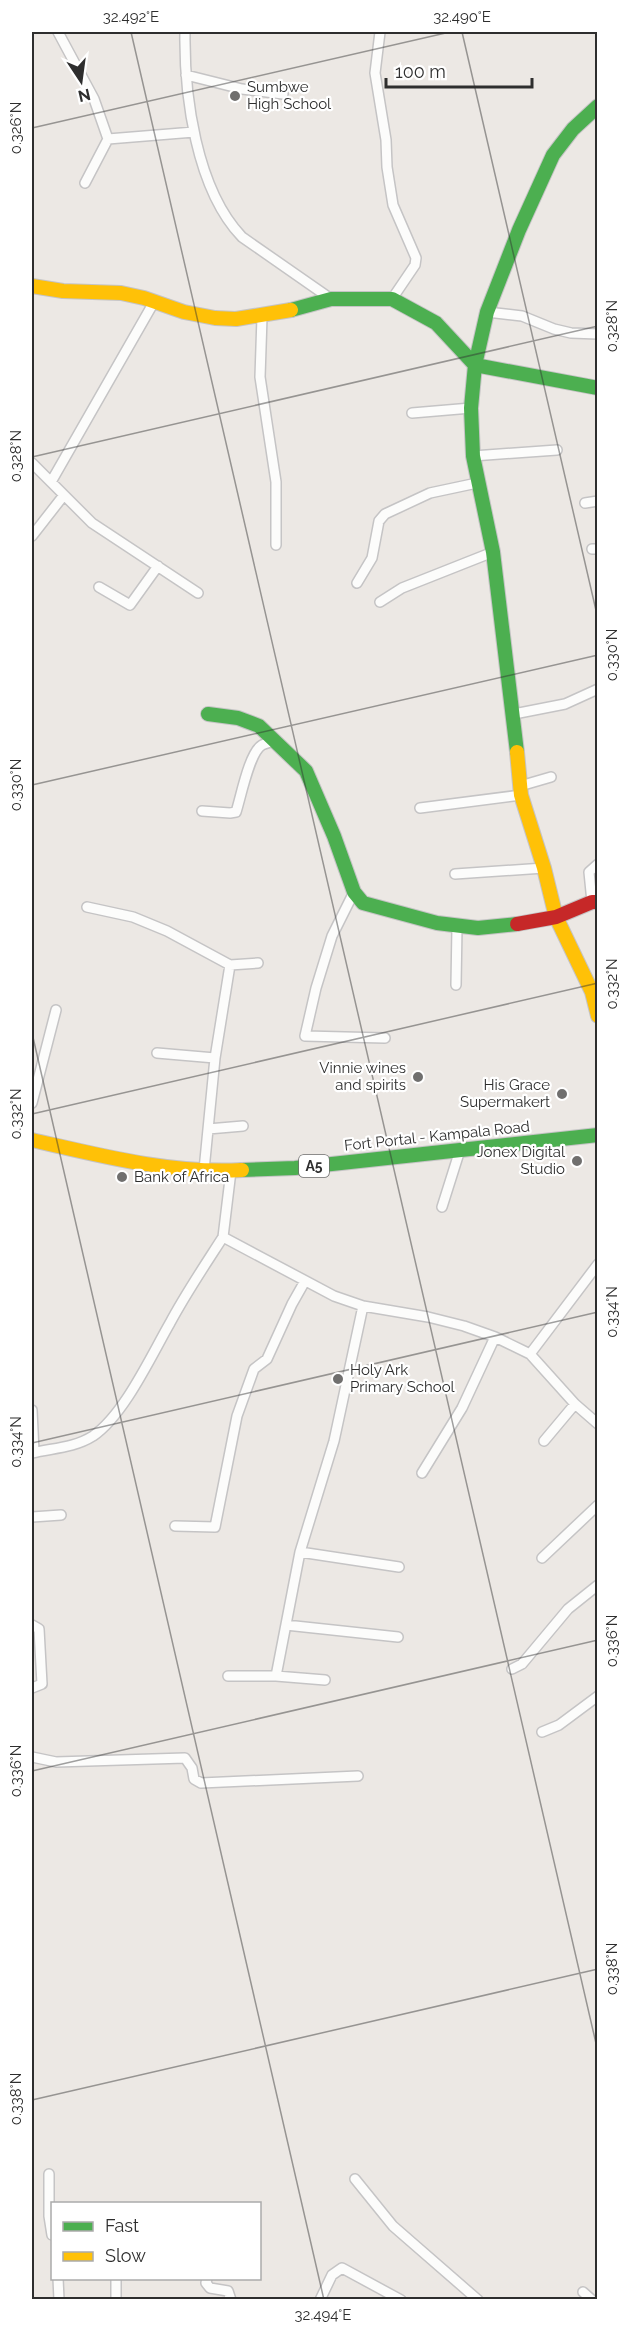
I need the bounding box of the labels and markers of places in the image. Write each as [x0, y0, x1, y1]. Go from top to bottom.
place label: Sumbwe High School [247, 78, 332, 113]
marker: Sumbwe High School [228, 89, 242, 103]
place label: Vinnie wines and spirits [319, 1059, 406, 1094]
marker: Vinnie wines and spirits [411, 1070, 425, 1084]
place label: His Grace Supermakert [460, 1076, 550, 1111]
marker: His Grace Supermakert [555, 1087, 569, 1101]
place label: Jonex Digital Studio [477, 1143, 566, 1178]
marker: Jonex Digital Studio [570, 1154, 584, 1168]
place label: Bank of Africa [134, 1168, 229, 1186]
marker: Bank of Africa [115, 1170, 129, 1184]
place label: Holy Ark Primary School [350, 1361, 456, 1396]
marker: Holy Ark Primary School [331, 1372, 345, 1386]

